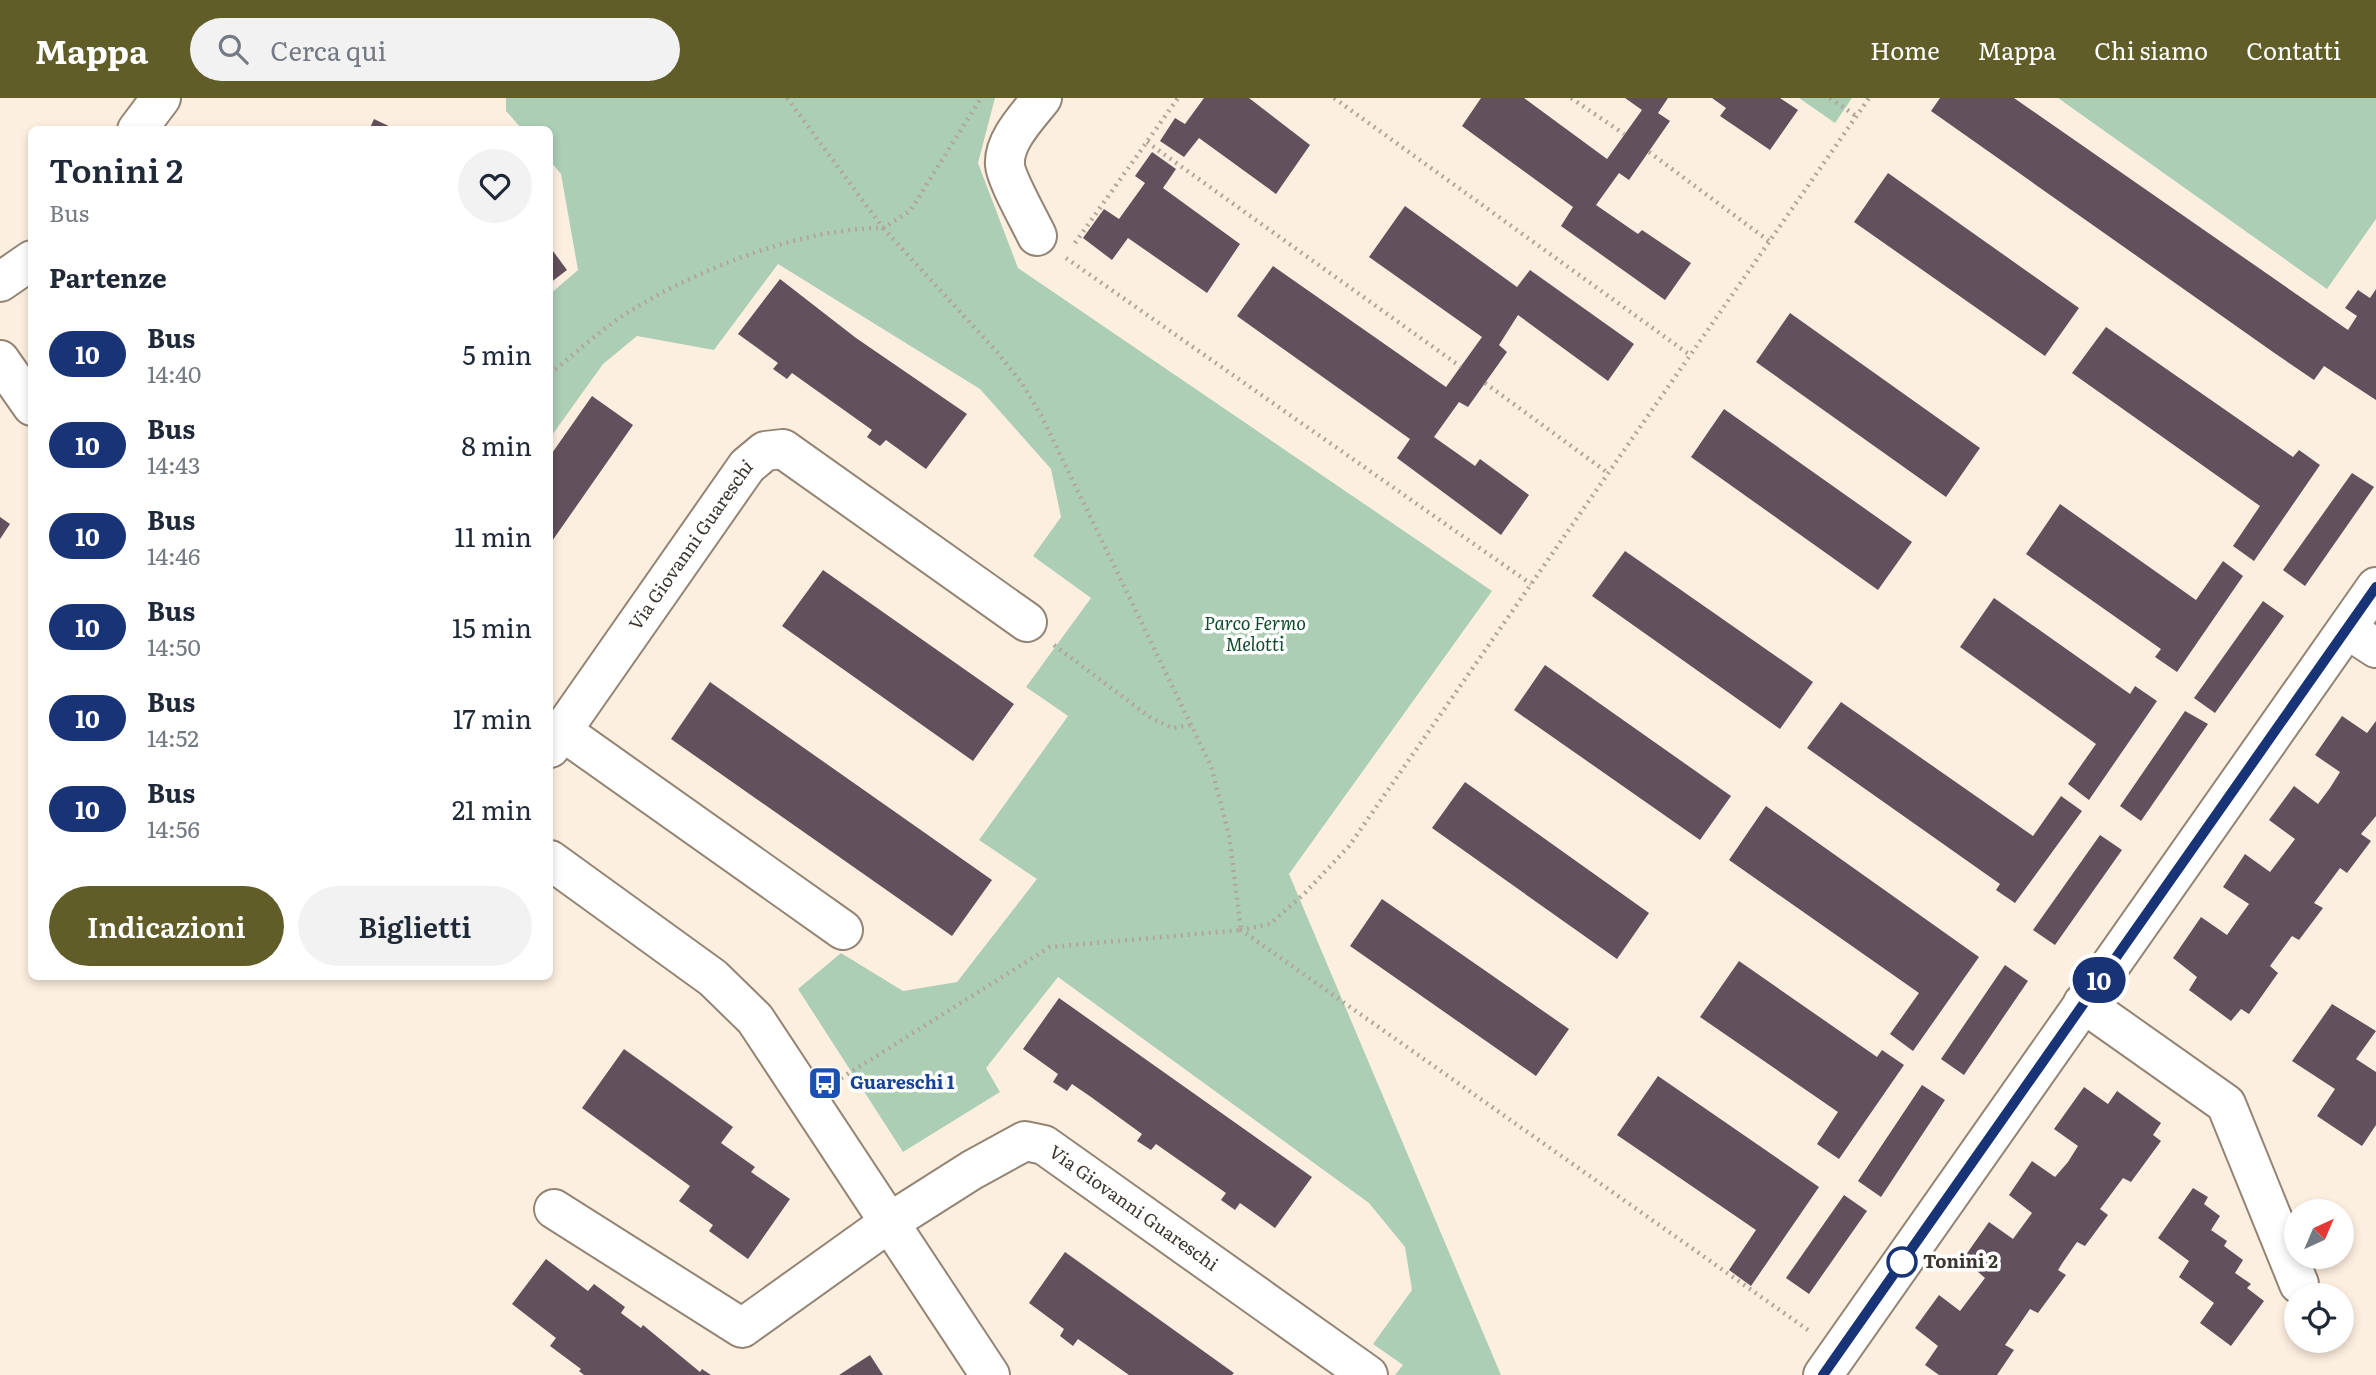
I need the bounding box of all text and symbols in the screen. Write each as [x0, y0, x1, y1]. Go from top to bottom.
search box [190, 18, 680, 81]
text: Mappa [35, 25, 148, 74]
icon: search [214, 30, 252, 68]
text: Cerca qui [270, 30, 386, 69]
text: Home [1870, 32, 1940, 67]
text: Mappa [1978, 32, 2056, 67]
text: Chi siamo [2094, 32, 2208, 67]
text: Contatti [2246, 32, 2341, 67]
text: Tonini 2 [49, 144, 183, 193]
button: heart [458, 149, 532, 223]
text: Bus [49, 195, 89, 229]
text: Partenze [49, 257, 167, 296]
text: Bus [147, 317, 195, 356]
text: 5 min [463, 334, 532, 373]
text: 10 [75, 336, 100, 371]
text: 14:40 [147, 356, 201, 390]
text: Bus [147, 408, 195, 447]
text: 8 min [461, 425, 532, 464]
text: 10 [75, 427, 100, 462]
text: 14:43 [147, 447, 200, 481]
street label: Via Giovanni Guareschi [621, 452, 758, 635]
text: Bus [147, 499, 195, 538]
text: 11 min [455, 516, 532, 555]
text: 10 [75, 518, 100, 553]
text: 14:46 [147, 538, 200, 572]
text: Bus [147, 590, 195, 629]
text: 15 min [452, 607, 532, 646]
text: 10 [75, 609, 100, 644]
park label: Parco Fermo Melotti [1204, 609, 1306, 657]
text: 14:50 [147, 629, 201, 663]
text: Bus [147, 681, 195, 720]
text: 17 min [453, 698, 532, 737]
text: 10 [75, 700, 100, 735]
text: 14:52 [147, 720, 199, 754]
text: Bus [147, 772, 195, 811]
text: 21 min [452, 789, 532, 828]
text: 10 [75, 791, 100, 826]
text: 14:56 [147, 811, 200, 845]
button: Indicazioni [49, 886, 284, 966]
button: Biglietti [298, 886, 532, 966]
line badge: 10 [2068, 957, 2130, 1003]
text: 10 [2087, 962, 2111, 997]
bus stop icon: Guareschi 1 [806, 1064, 844, 1102]
place label: Guareschi 1 [850, 1068, 955, 1095]
street label: Via Giovanni Guareschi [1044, 1138, 1224, 1277]
north arrow [2284, 1199, 2354, 1269]
map controls [2284, 1199, 2354, 1353]
marker: Tonini 2 [1887, 1247, 1917, 1277]
place label: Tonini 2 [1923, 1247, 1998, 1274]
button: locate [2284, 1283, 2354, 1353]

